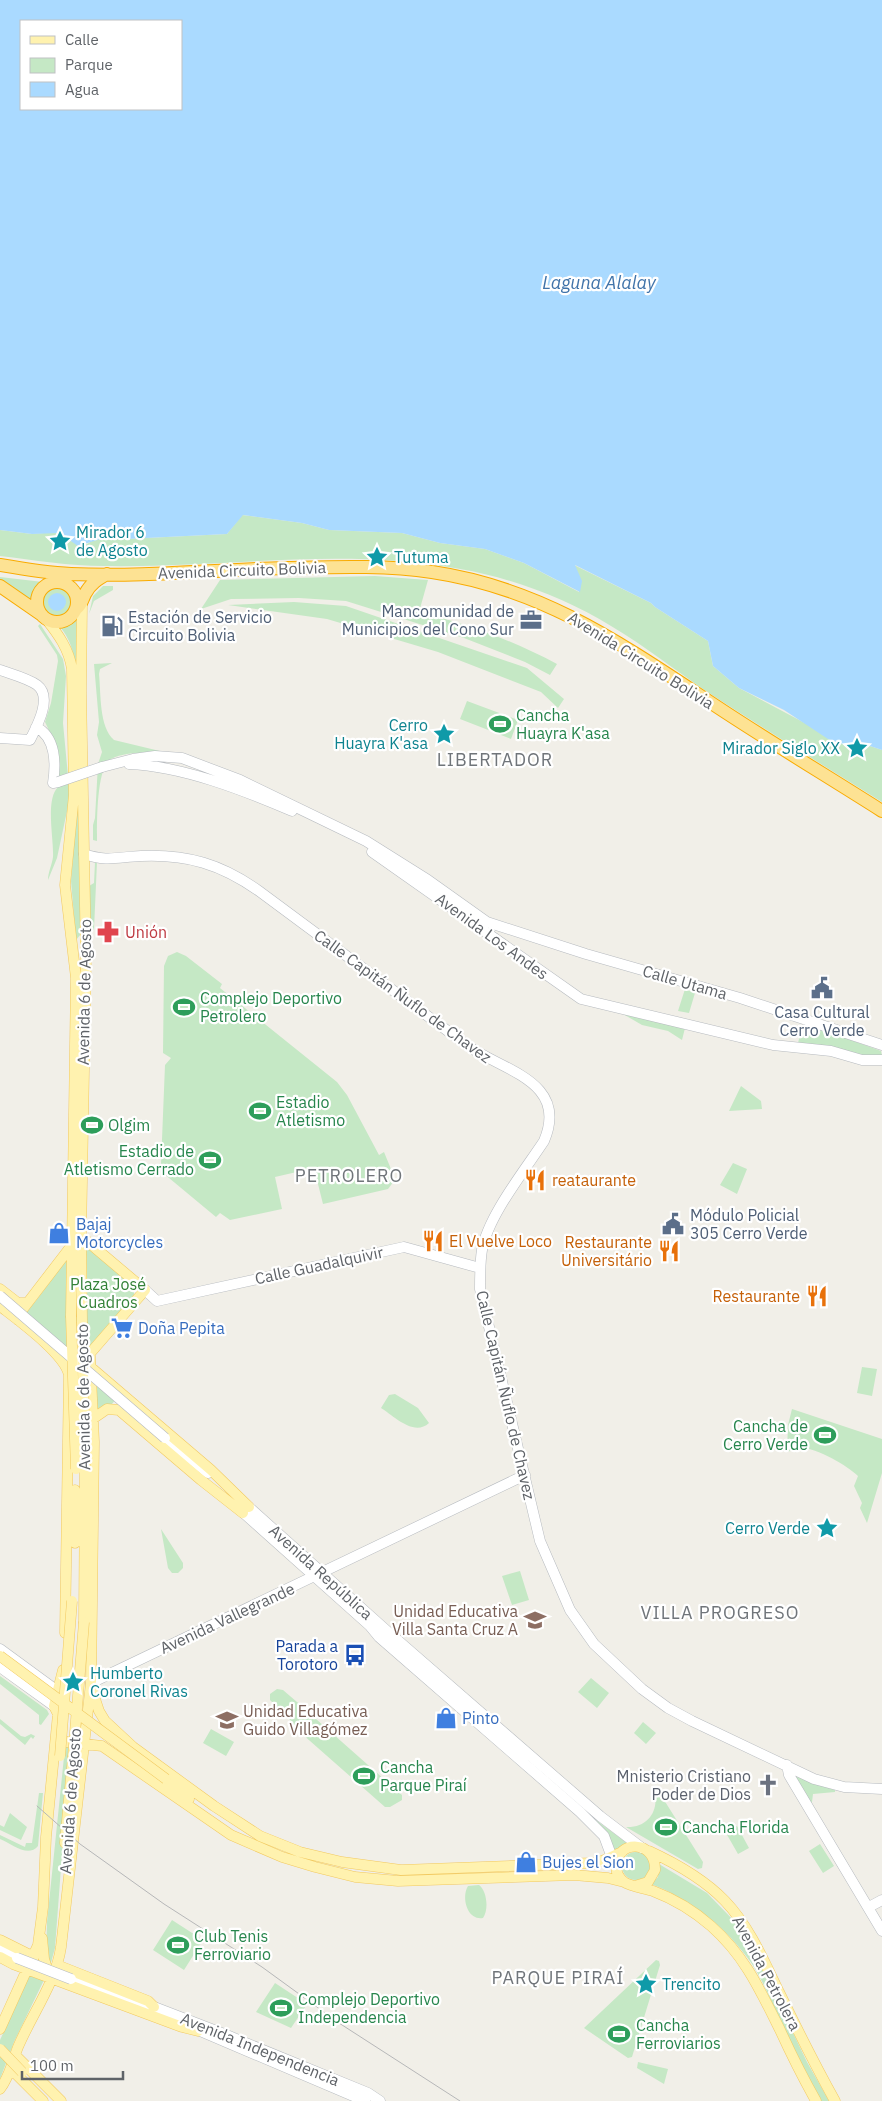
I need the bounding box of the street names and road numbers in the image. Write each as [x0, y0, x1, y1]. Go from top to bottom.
street label: Avenida Circuito Bolivia [157, 557, 327, 583]
street label: Avenida Circuito Bolivia [564, 607, 718, 713]
street label: Avenida Los Andes [432, 888, 552, 984]
street label: Avenida 6 de Agosto [73, 919, 95, 1065]
street label: Calle Capitán Ñuflo de Chavez [310, 925, 496, 1067]
street label: Calle Utama [640, 960, 730, 1004]
street label: Calle Guadalquivir [253, 1242, 385, 1288]
street label: Calle Capitán Ñuflo de Chavez [472, 1288, 540, 1502]
street label: Avenida 6 de Agosto [72, 1324, 94, 1470]
street label: Avenida República [265, 1520, 377, 1624]
street label: Avenida Vallegrande [156, 1578, 298, 1658]
street label: Avenida 6 de Agosto [55, 1727, 85, 1875]
street label: Avenida Petrolera [728, 1912, 806, 2034]
street label: Avenida Independencia [178, 2008, 343, 2090]

